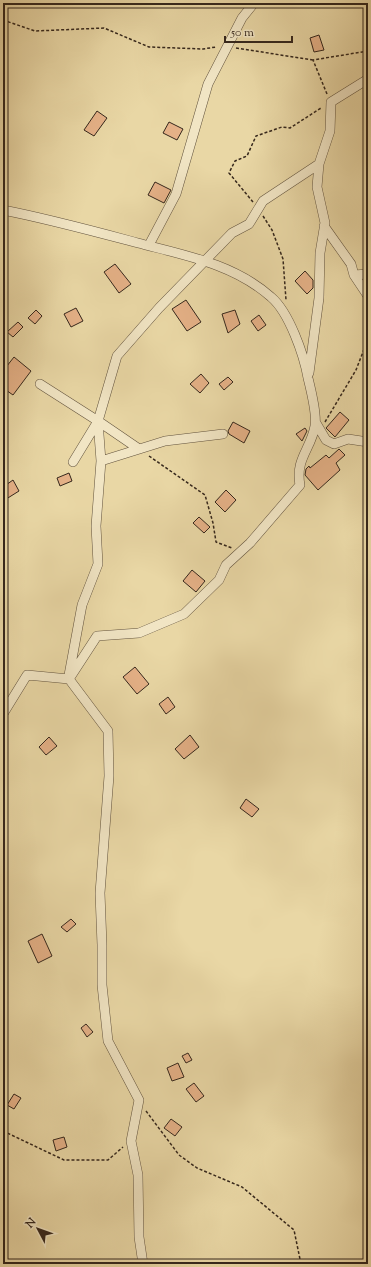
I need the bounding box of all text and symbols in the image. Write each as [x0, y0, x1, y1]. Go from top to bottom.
scale bar [225, 18, 292, 44]
text: 50 m [230, 24, 254, 42]
north arrow [18, 1209, 58, 1249]
text: N [22, 1214, 40, 1232]

